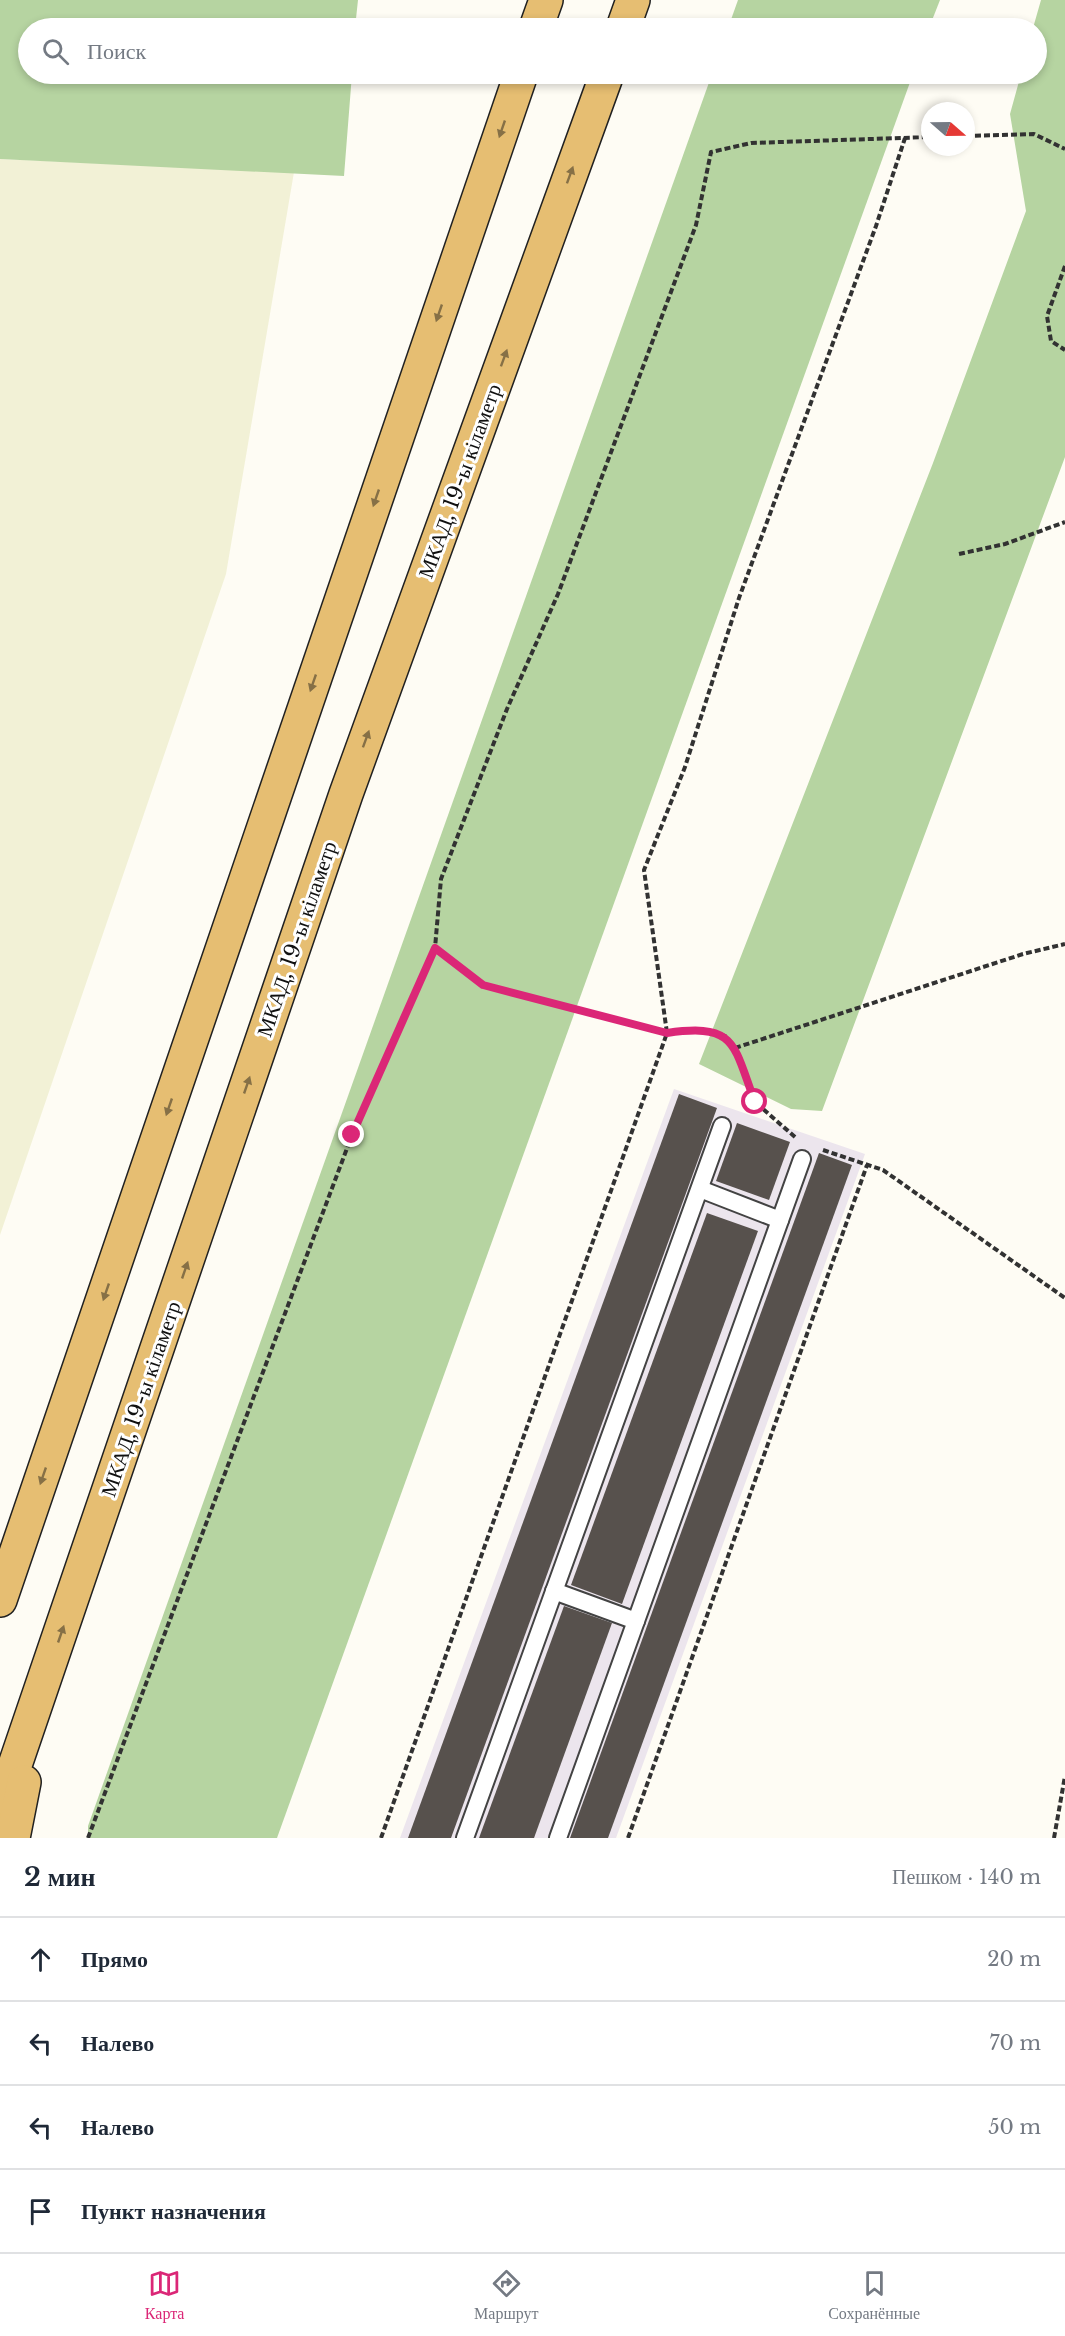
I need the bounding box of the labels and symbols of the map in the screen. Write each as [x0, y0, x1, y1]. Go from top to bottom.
north arrow [921, 102, 975, 156]
one-way arrow [496, 120, 506, 138]
one-way arrow [566, 166, 576, 184]
one-way arrow [433, 305, 443, 323]
one-way arrow [499, 349, 509, 367]
street label: МКАД, 19-ы кіламетр [413, 380, 507, 582]
one-way arrow [371, 489, 380, 507]
one-way arrow [308, 674, 318, 692]
one-way arrow [362, 730, 372, 748]
street label: МКАД, 19-ы кіламетр [251, 838, 343, 1040]
one-way arrow [243, 1076, 253, 1094]
route start [741, 1088, 767, 1114]
one-way arrow [163, 1098, 173, 1116]
route end [338, 1121, 364, 1147]
one-way arrow [180, 1261, 190, 1279]
one-way arrow [100, 1283, 110, 1301]
street label: МКАД, 19-ы кіламетр [95, 1298, 187, 1500]
one-way arrow [37, 1467, 47, 1485]
one-way arrow [57, 1624, 66, 1642]

